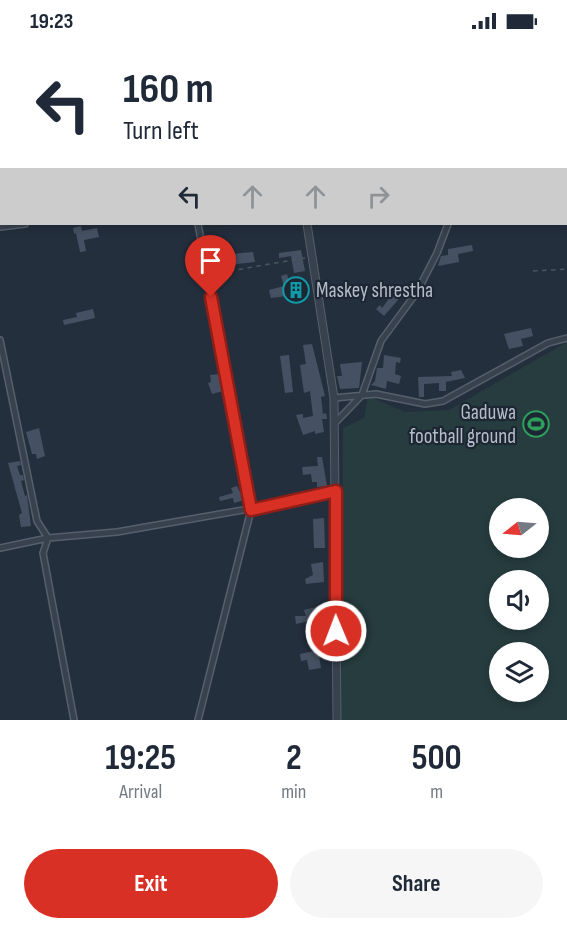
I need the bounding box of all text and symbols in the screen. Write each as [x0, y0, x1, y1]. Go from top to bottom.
text: 19:23 [30, 8, 73, 35]
text: 160 m [123, 64, 214, 115]
icon: left [24, 66, 102, 144]
text: Turn left [123, 115, 199, 147]
icon: left [173, 180, 206, 213]
icon: ahead [236, 180, 269, 213]
icon: ahead [299, 180, 332, 213]
icon: right [362, 180, 395, 213]
pin [185, 235, 236, 297]
icon: arrive [194, 244, 227, 277]
building icon: Maskey shrestha [281, 275, 311, 305]
place label: Maskey shrestha [316, 278, 433, 303]
place label: Gaduwa football ground [409, 400, 516, 449]
sports icon: Gaduwa football ground [521, 409, 551, 439]
north arrow [489, 498, 549, 558]
map controls [489, 498, 549, 702]
button: sound [489, 570, 549, 630]
position arrow [304, 599, 368, 663]
button: layers [489, 642, 549, 702]
text: 19:25 [105, 737, 176, 780]
text: 2 [286, 737, 302, 780]
text: 500 [412, 737, 462, 780]
text: Arrival [119, 780, 162, 804]
text: min [281, 780, 306, 804]
text: m [430, 780, 443, 804]
button: Exit [24, 849, 278, 918]
button: Share [290, 849, 543, 918]

